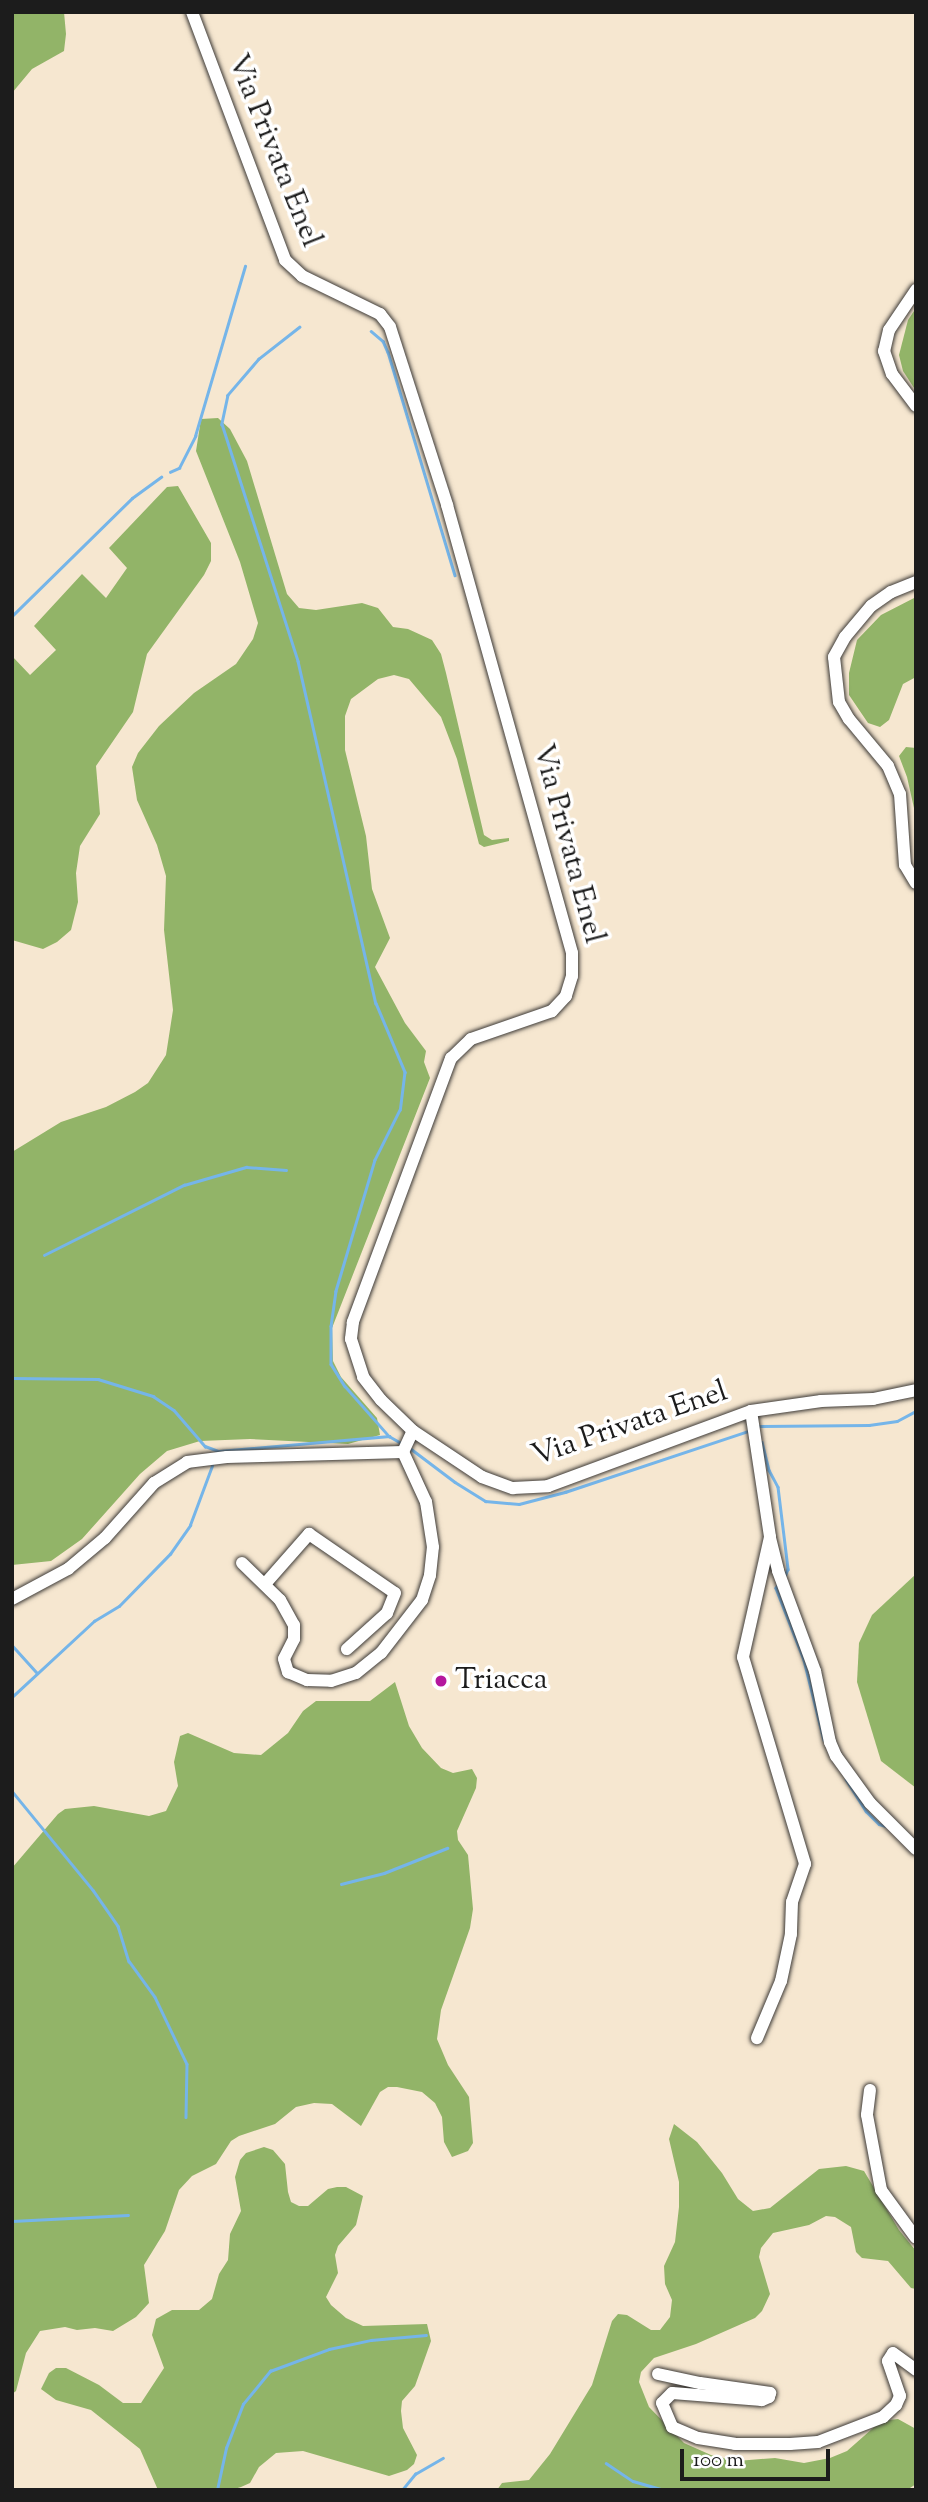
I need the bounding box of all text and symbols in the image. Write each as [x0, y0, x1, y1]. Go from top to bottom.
street label: Via Privata Enel [218, 49, 328, 253]
street label: Via Privata Enel [523, 740, 611, 948]
street label: Via Privata Enel [527, 1375, 733, 1475]
place label: Triacca [455, 1663, 548, 1699]
marker: Triacca [433, 1673, 449, 1689]
scale bar [683, 2436, 834, 2480]
text: 100 m [693, 2446, 744, 2476]

